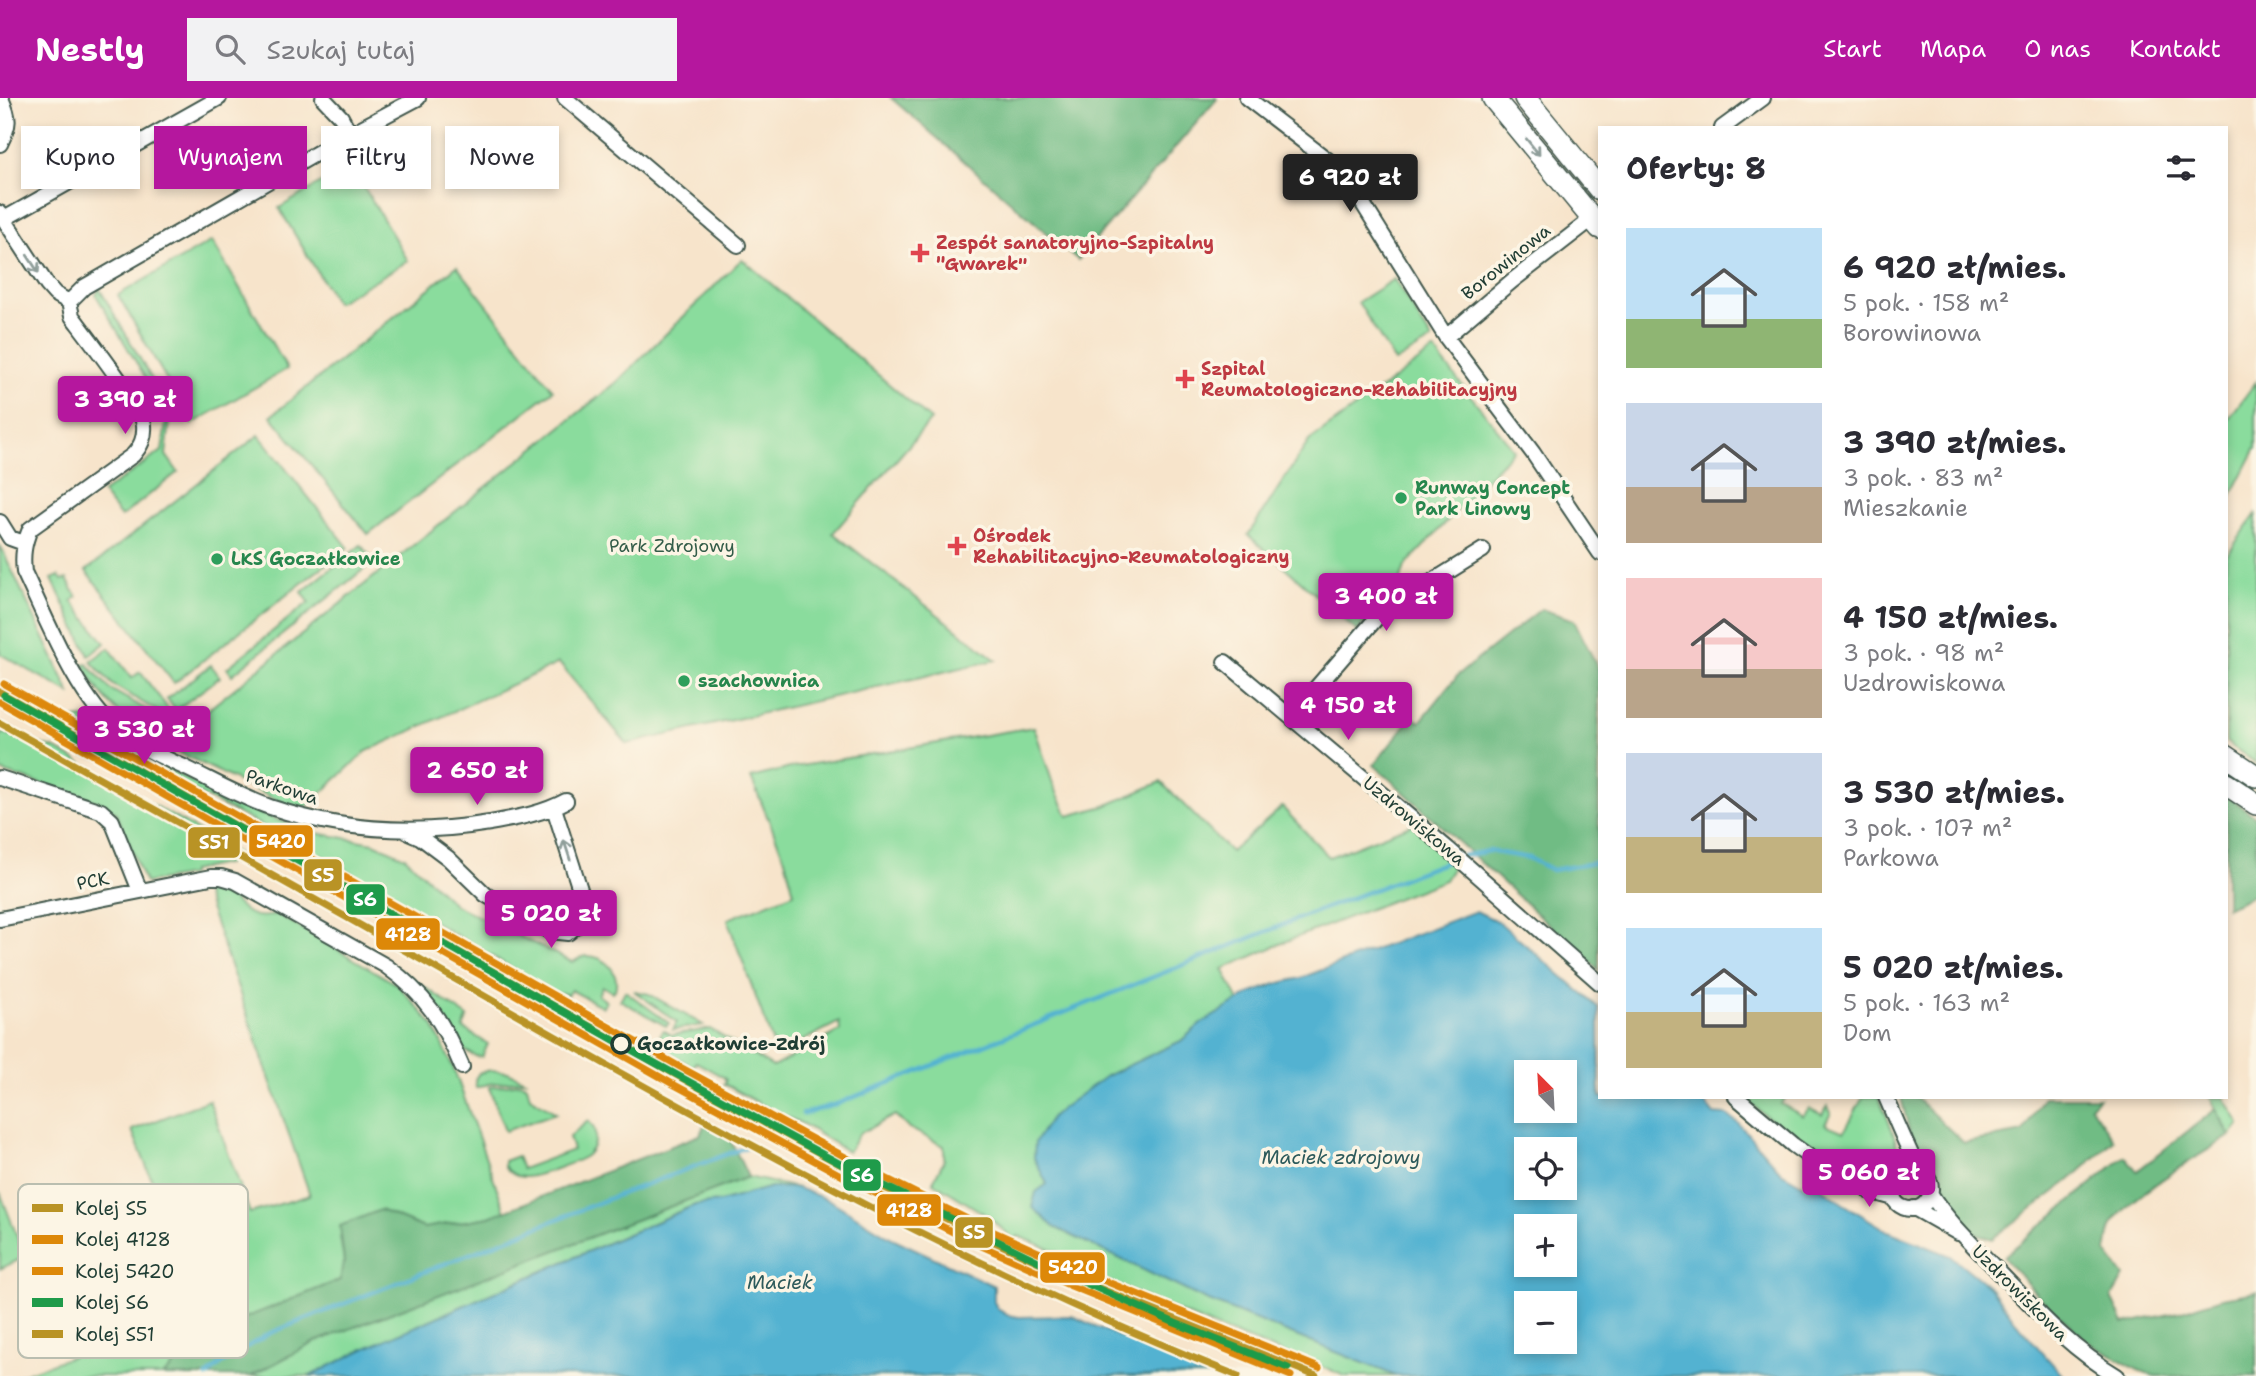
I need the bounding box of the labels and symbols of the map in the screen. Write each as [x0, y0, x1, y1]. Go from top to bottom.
one-way arrow [1525, 137, 1541, 155]
pin: 6 920 zł [1278, 155, 1422, 214]
street label: Borowinowa [1456, 219, 1556, 305]
place label: Zespół sanatoryjno-Szpitalny "Gwarek" [936, 231, 1214, 276]
marker: Zespół sanatoryjno-Szpitalny "Gwarek" [910, 243, 930, 263]
one-way arrow [26, 254, 41, 273]
place label: Szpital Reumatologiczno-Rehabilitacyjny [1201, 357, 1517, 402]
marker: Szpital Reumatologiczno-Rehabilitacyjny [1175, 369, 1195, 389]
pin: 3 390 zł [53, 376, 197, 436]
place label: Runway Concept Park Linowy [1415, 476, 1570, 521]
marker: Runway Concept Park Linowy [1393, 490, 1409, 506]
place label: Ośrodek Rehabilitacyjno-Reumatologiczny [973, 524, 1289, 569]
park label: Park Zdrojowy [609, 534, 735, 558]
marker: Ośrodek Rehabilitacyjno-Reumatologiczny [947, 536, 967, 556]
place label: LKS Goczałkowice [231, 547, 401, 571]
marker: LKS Goczałkowice [209, 551, 225, 567]
pin: 3 400 zł [1314, 574, 1458, 633]
place label: szachownica [698, 669, 820, 693]
marker: szachownica [676, 673, 692, 689]
pin: 4 150 zł [1276, 682, 1420, 742]
pin: 3 530 zł [72, 706, 216, 766]
pin: 2 650 zł [405, 748, 549, 807]
street label: Parkowa [243, 763, 321, 811]
street label: Uzdrowiskowa [1358, 771, 1470, 871]
line badge: 5420 [248, 824, 314, 858]
line badge: S51 [187, 826, 241, 859]
text: 5420 [256, 829, 306, 854]
text: S51 [199, 830, 229, 855]
one-way arrow [560, 839, 573, 861]
line badge: S5 [303, 858, 343, 892]
text: S5 [312, 863, 335, 888]
street label: PCK [75, 866, 112, 896]
line badge: S6 [345, 883, 386, 916]
text: S6 [353, 887, 377, 912]
pin: 5 020 zł [479, 890, 623, 950]
line badge: 4128 [375, 917, 441, 951]
text: 4128 [385, 922, 431, 947]
place label: Goczałkowice-Zdrój [637, 1032, 825, 1056]
marker: Goczałkowice-Zdrój [611, 1034, 631, 1054]
north arrow [1514, 1060, 1577, 1124]
water label: Maciek zdrojowy [1262, 1145, 1420, 1170]
pin: 5 060 zł [1797, 1150, 1941, 1209]
line badge: S6 [842, 1158, 882, 1192]
text: S6 [850, 1163, 874, 1188]
legend [18, 1184, 248, 1358]
line badge: 4128 [876, 1193, 942, 1227]
text: Kolej S5 [75, 1196, 147, 1221]
text: 4128 [886, 1198, 932, 1223]
line badge: S5 [954, 1216, 994, 1249]
text: S5 [963, 1220, 986, 1245]
text: Kolej 4128 [75, 1227, 171, 1252]
street label: Uzdrowiskowa [1967, 1240, 2073, 1346]
line badge: 5420 [1039, 1251, 1106, 1284]
text: 5420 [1048, 1255, 1098, 1280]
text: Kolej 5420 [75, 1259, 175, 1284]
water label: Maciek [747, 1270, 813, 1295]
text: Kolej S6 [75, 1290, 149, 1315]
text: Kolej S51 [75, 1322, 155, 1347]

